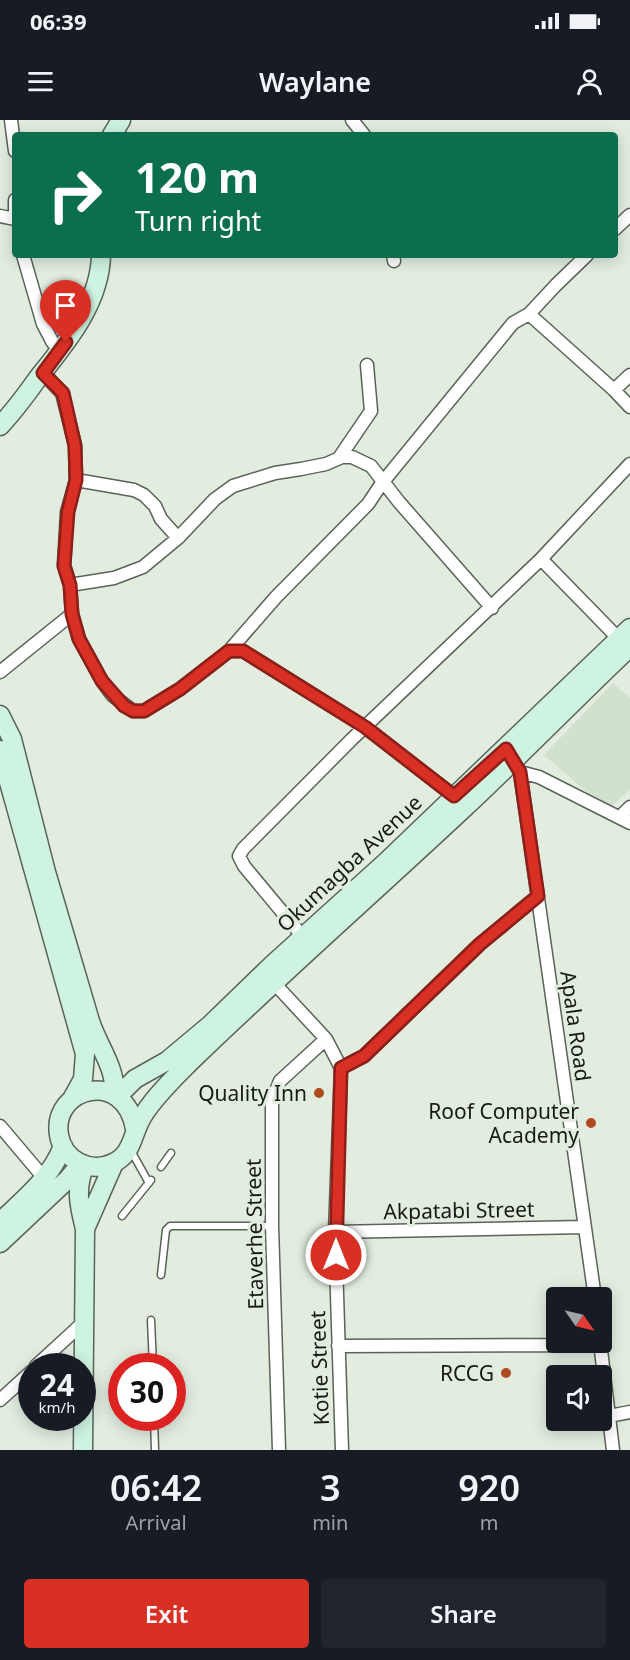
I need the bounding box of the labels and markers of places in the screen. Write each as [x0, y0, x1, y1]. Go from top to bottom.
pin [40, 280, 91, 342]
place label: Quality Inn [198, 1079, 307, 1107]
marker: Quality Inn [312, 1086, 326, 1100]
place label: Roof Computer Academy [428, 1097, 579, 1149]
marker: Roof Computer Academy [584, 1116, 598, 1130]
place label: RCCG [440, 1359, 494, 1387]
marker: RCCG [499, 1366, 513, 1380]

